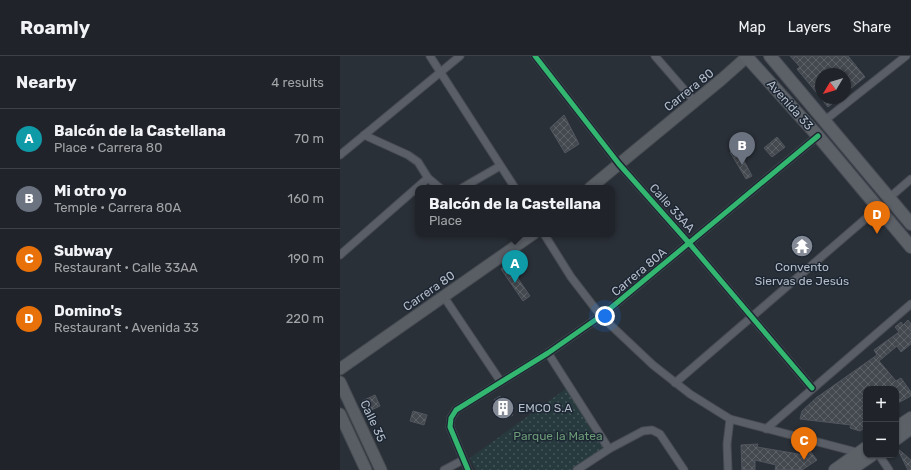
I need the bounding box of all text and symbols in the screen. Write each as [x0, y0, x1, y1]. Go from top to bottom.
text: Roamly [20, 16, 90, 39]
text: Map [739, 19, 766, 36]
text: Layers [788, 19, 831, 36]
text: Share [853, 19, 891, 36]
street label: Carrera 80 [661, 66, 717, 114]
north arrow [815, 68, 851, 104]
text: Nearby [16, 72, 77, 92]
text: 4 results [271, 75, 324, 90]
street label: Avenida 33 [764, 77, 816, 133]
text: Balcón de la Castellana [54, 122, 226, 140]
text: A [24, 131, 34, 146]
text: 70 m [294, 131, 324, 146]
pin: B [729, 132, 755, 165]
text: Place · Carrera 80 [54, 140, 162, 155]
street label: Calle 33AA [647, 181, 697, 235]
text: Mi otro yo [54, 182, 127, 200]
popup [415, 185, 615, 237]
text: B [24, 191, 34, 206]
text: 160 m [288, 191, 324, 206]
text: Balcón de la Castellana [429, 195, 601, 213]
text: Temple · Carrera 80A [54, 200, 181, 215]
pin: D [864, 201, 890, 234]
text: Place [429, 213, 462, 228]
temple icon: Convento Siervas de Jesús [789, 233, 815, 259]
text: Subway [54, 242, 113, 260]
street label: Carrera 80A [609, 245, 669, 299]
pin: A [502, 250, 528, 283]
text: C [24, 251, 34, 266]
text: 190 m [288, 251, 324, 266]
text: Restaurant · Calle 33AA [54, 260, 198, 275]
place label: Convento Siervas de Jesús [755, 260, 849, 288]
street label: Carrera 80 [401, 268, 457, 314]
text: Domino's [54, 302, 122, 320]
your location [595, 306, 615, 326]
text: D [24, 311, 34, 326]
text: 220 m [286, 311, 324, 326]
text: Restaurant · Avenida 33 [54, 320, 199, 335]
map controls [863, 386, 899, 458]
button: + [863, 386, 899, 422]
building icon: EMCO S.A [490, 395, 516, 421]
street label: Calle 35 [357, 398, 389, 444]
place label: EMCO S.A [518, 401, 572, 415]
button: − [863, 422, 899, 458]
pin: C [791, 427, 817, 460]
park label: Parque la Matea [513, 429, 603, 443]

